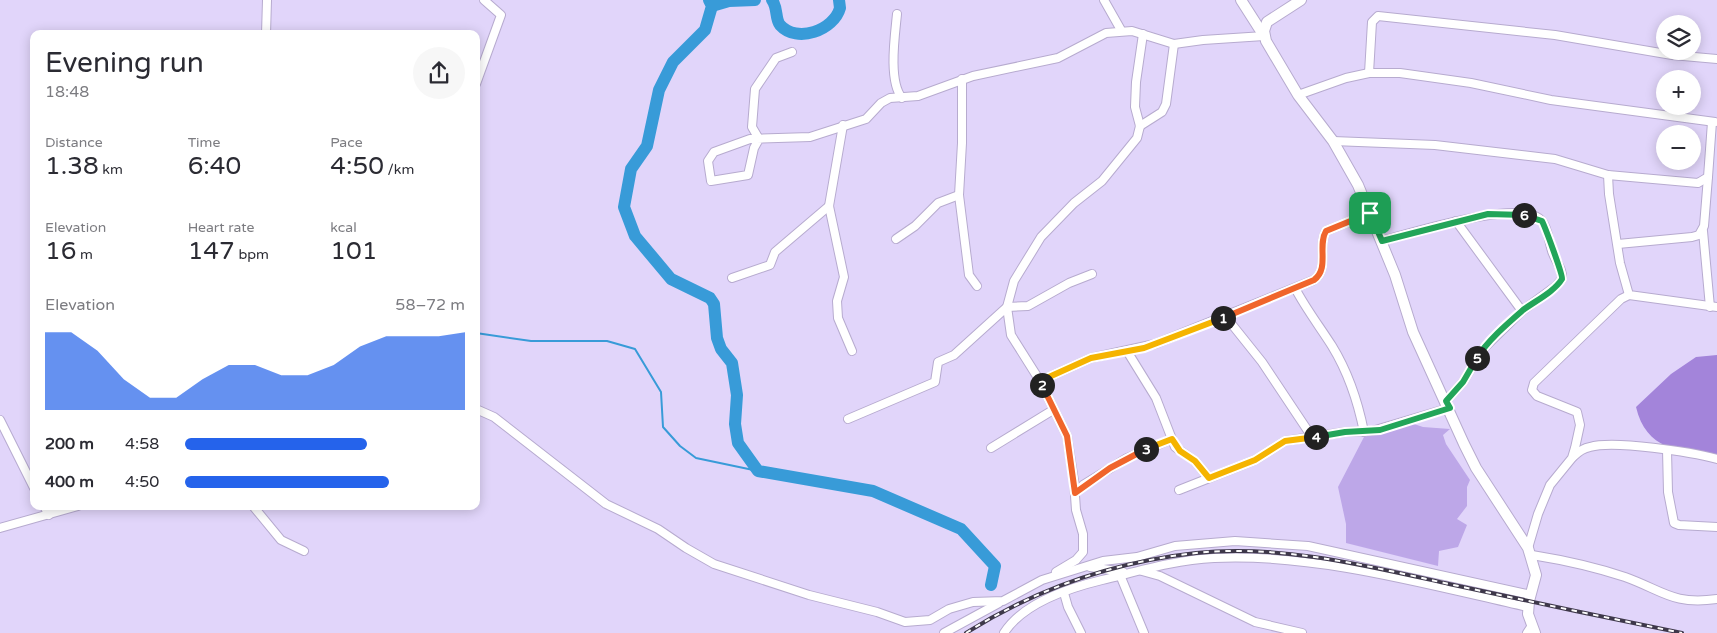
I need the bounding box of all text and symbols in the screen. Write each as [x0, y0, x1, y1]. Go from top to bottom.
map controls [1656, 15, 1701, 170]
button: layers [1656, 15, 1701, 60]
text: Evening run [45, 46, 204, 80]
button: share [413, 47, 465, 99]
button: + [1656, 70, 1701, 115]
text: 18:48 [45, 82, 89, 102]
button: − [1656, 125, 1701, 170]
text: Distance [45, 134, 103, 151]
text: Time [188, 134, 220, 151]
text: Pace [330, 134, 363, 151]
text: 1.38 [45, 151, 99, 181]
text: 6:40 [188, 151, 241, 181]
text: 4:50 [330, 151, 384, 181]
text: km [99, 161, 123, 178]
text: /km [384, 161, 414, 178]
pin [1349, 192, 1391, 234]
icon: arrive [1356, 199, 1384, 227]
pin: 6 [1512, 202, 1536, 228]
text: 6 [1520, 207, 1529, 224]
text: Elevation [45, 219, 106, 236]
text: Heart rate [188, 219, 254, 236]
text: kcal [330, 219, 357, 236]
text: 16 [45, 236, 76, 266]
text: 147 [188, 236, 235, 266]
text: 101 [330, 236, 377, 266]
text: m [76, 246, 93, 263]
text: bpm [235, 246, 269, 263]
text: Elevation [45, 295, 115, 315]
text: 58–72 m [395, 295, 465, 315]
pin: 1 [1210, 306, 1236, 330]
text: 1 [1219, 310, 1228, 327]
pin: 5 [1464, 346, 1490, 370]
text: 5 [1473, 350, 1482, 367]
pin: 2 [1030, 372, 1054, 398]
text: 2 [1038, 377, 1047, 394]
pin: 4 [1304, 424, 1328, 450]
text: 4 [1312, 429, 1321, 446]
text: 200 m [45, 434, 94, 454]
text: 4:58 [125, 434, 159, 454]
pin: 3 [1134, 436, 1158, 462]
text: 3 [1142, 441, 1151, 458]
text: 400 m [45, 472, 94, 492]
text: 4:50 [125, 472, 159, 492]

